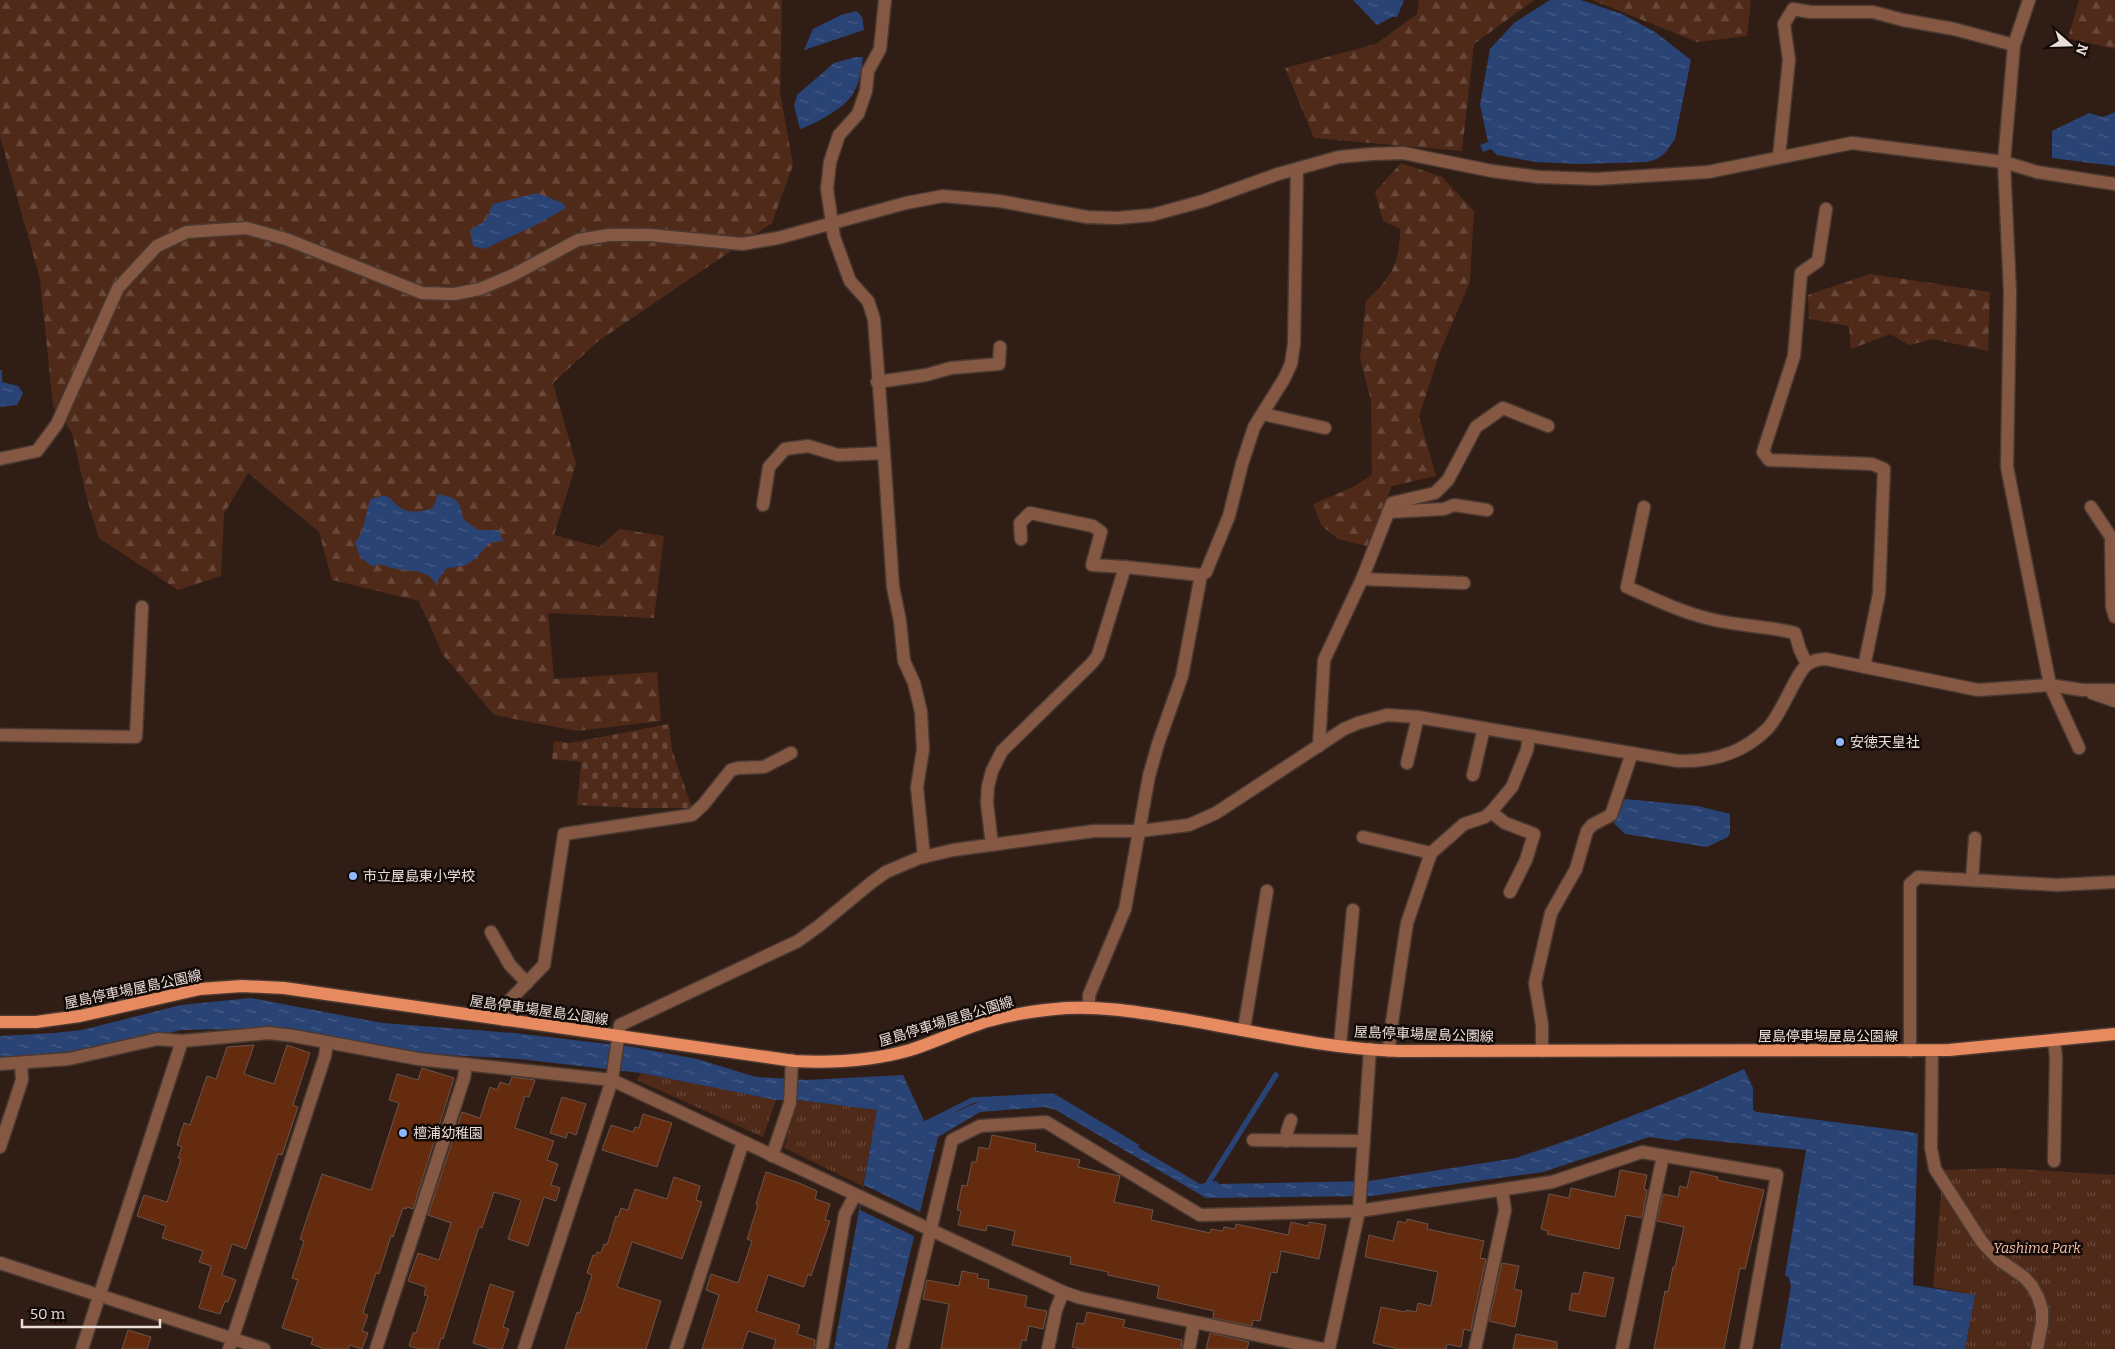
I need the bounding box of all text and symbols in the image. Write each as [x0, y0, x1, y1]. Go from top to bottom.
north arrow [2045, 20, 2095, 70]
text: N [2072, 41, 2092, 57]
place label: 安徳天皇社 [1850, 734, 1920, 751]
marker: 安徳天皇社 [1834, 736, 1846, 748]
place label: 市立屋島東小学校 [363, 868, 475, 885]
marker: 市立屋島東小学校 [347, 870, 359, 882]
street label: 屋島停車場屋島公園線 [63, 967, 203, 1012]
street label: 屋島停車場屋島公園線 [468, 992, 609, 1029]
street label: 屋島停車場屋島公園線 [877, 993, 1016, 1050]
street label: 屋島停車場屋島公園線 [1354, 1024, 1494, 1045]
street label: 屋島停車場屋島公園線 [1758, 1028, 1898, 1045]
place label: 檀浦幼稚園 [413, 1125, 483, 1142]
marker: 檀浦幼稚園 [397, 1127, 409, 1139]
park label: Yashima Park [1993, 1240, 2081, 1257]
scale bar [22, 1296, 160, 1328]
text: 50 m [30, 1305, 66, 1323]

